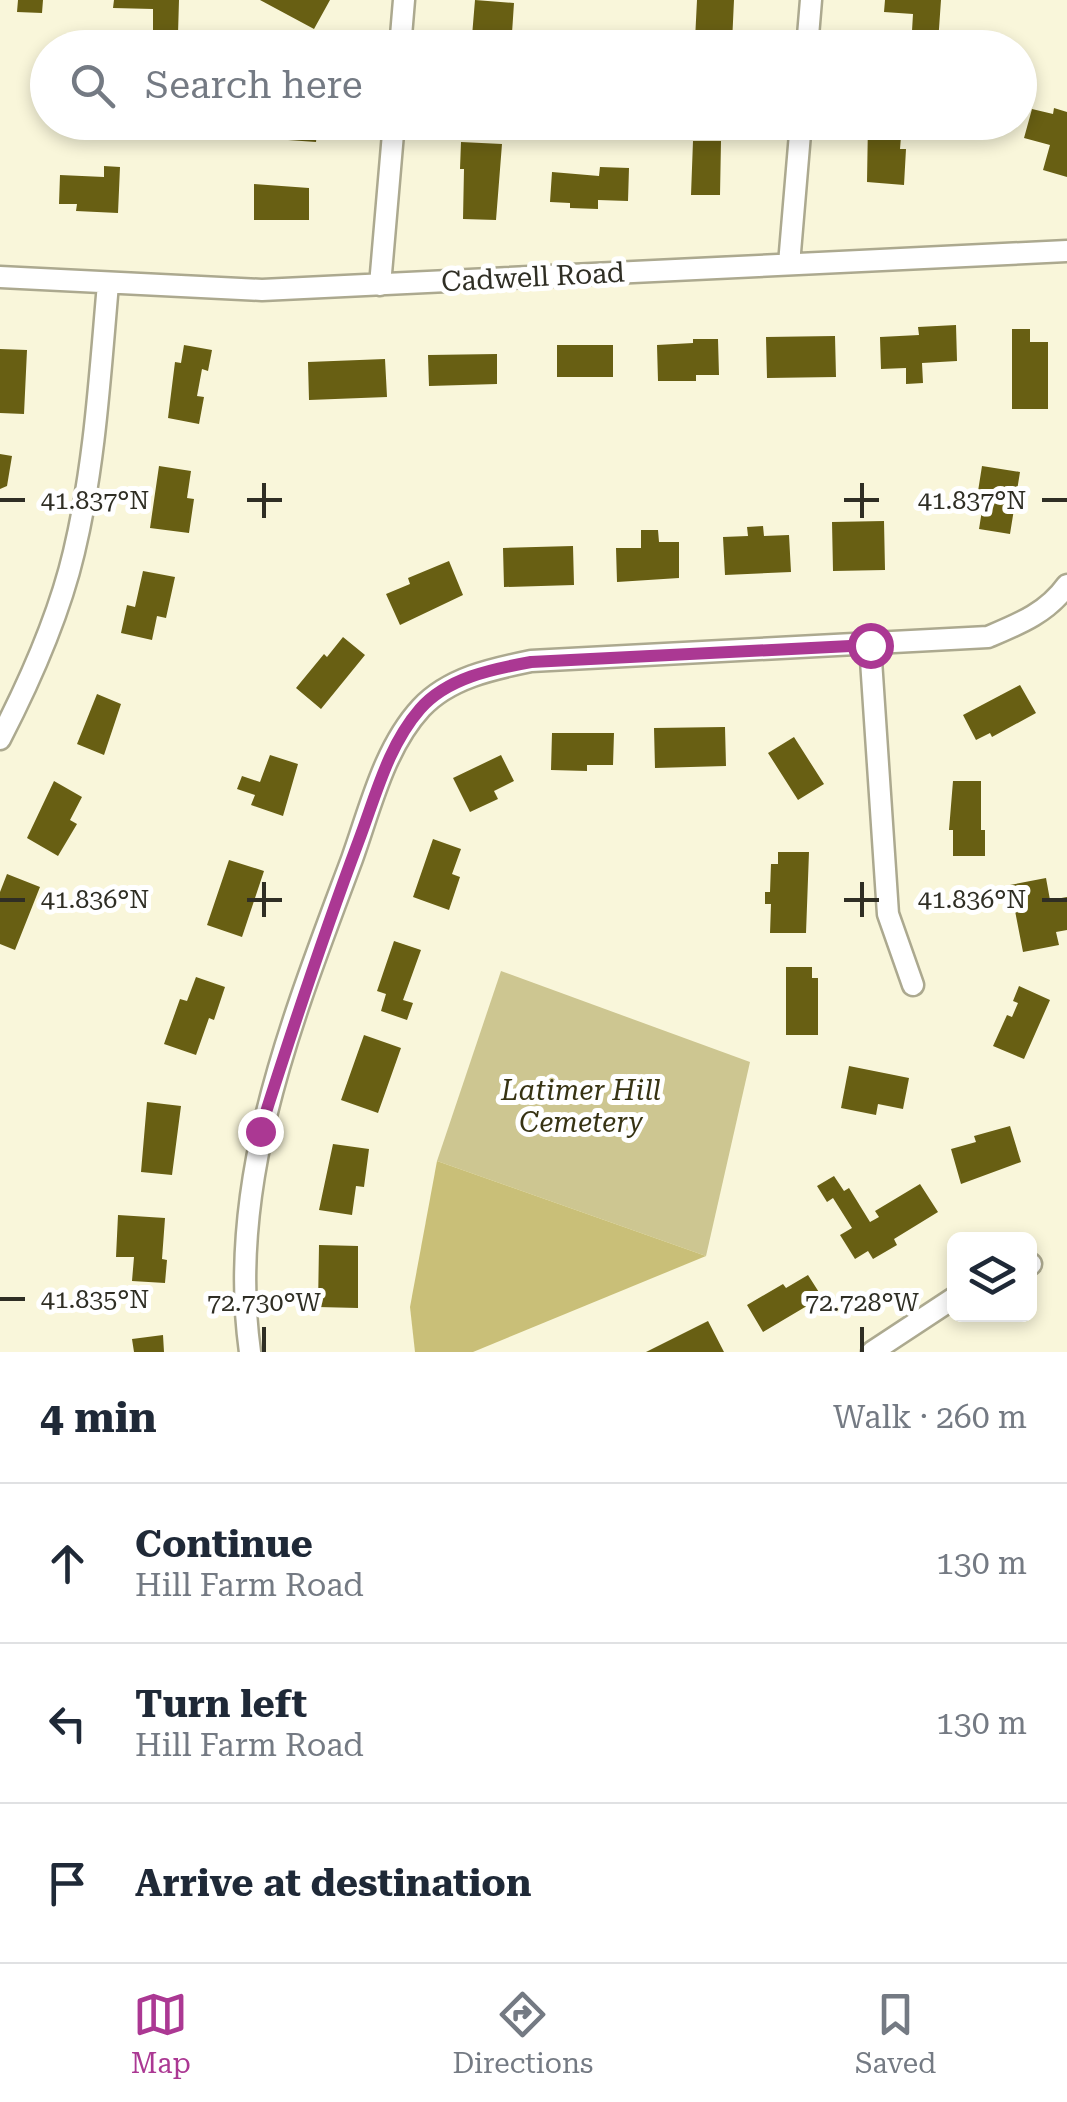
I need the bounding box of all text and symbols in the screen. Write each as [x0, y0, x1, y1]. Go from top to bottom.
search box [30, 30, 1037, 140]
icon: search [65, 58, 120, 113]
text: Search here [145, 63, 363, 107]
street label: Cadwell Road [440, 256, 626, 298]
text: 41.837°N [41, 486, 149, 515]
text: 41.837°N [918, 486, 1026, 515]
route start [848, 623, 894, 669]
text: 41.836°N [41, 885, 149, 914]
text: 41.836°N [918, 885, 1026, 914]
park label: Latimer Hill Cemetery [500, 1074, 661, 1139]
route end [238, 1109, 284, 1155]
map controls [947, 1232, 1037, 1322]
button: layers [947, 1232, 1037, 1322]
text: 41.835°N [41, 1285, 149, 1314]
text: 72.730°W [207, 1288, 322, 1317]
text: 72.728°W [805, 1288, 920, 1317]
text: 4 min [40, 1393, 157, 1442]
text: Walk · 260 m [833, 1398, 1027, 1436]
text: Continue [135, 1522, 313, 1566]
icon: ahead [40, 1536, 95, 1591]
text: 130 m [936, 1544, 1027, 1582]
text: Hill Farm Road [135, 1566, 364, 1604]
text: Turn left [135, 1682, 307, 1726]
icon: left [40, 1696, 95, 1751]
text: 130 m [936, 1704, 1027, 1742]
text: Hill Farm Road [135, 1726, 364, 1764]
icon: arrive [40, 1856, 95, 1911]
text: Arrive at destination [135, 1861, 531, 1905]
tab: Map [131, 1987, 191, 2080]
tab: Directions [452, 1987, 593, 2080]
tab: Saved [855, 1987, 936, 2080]

